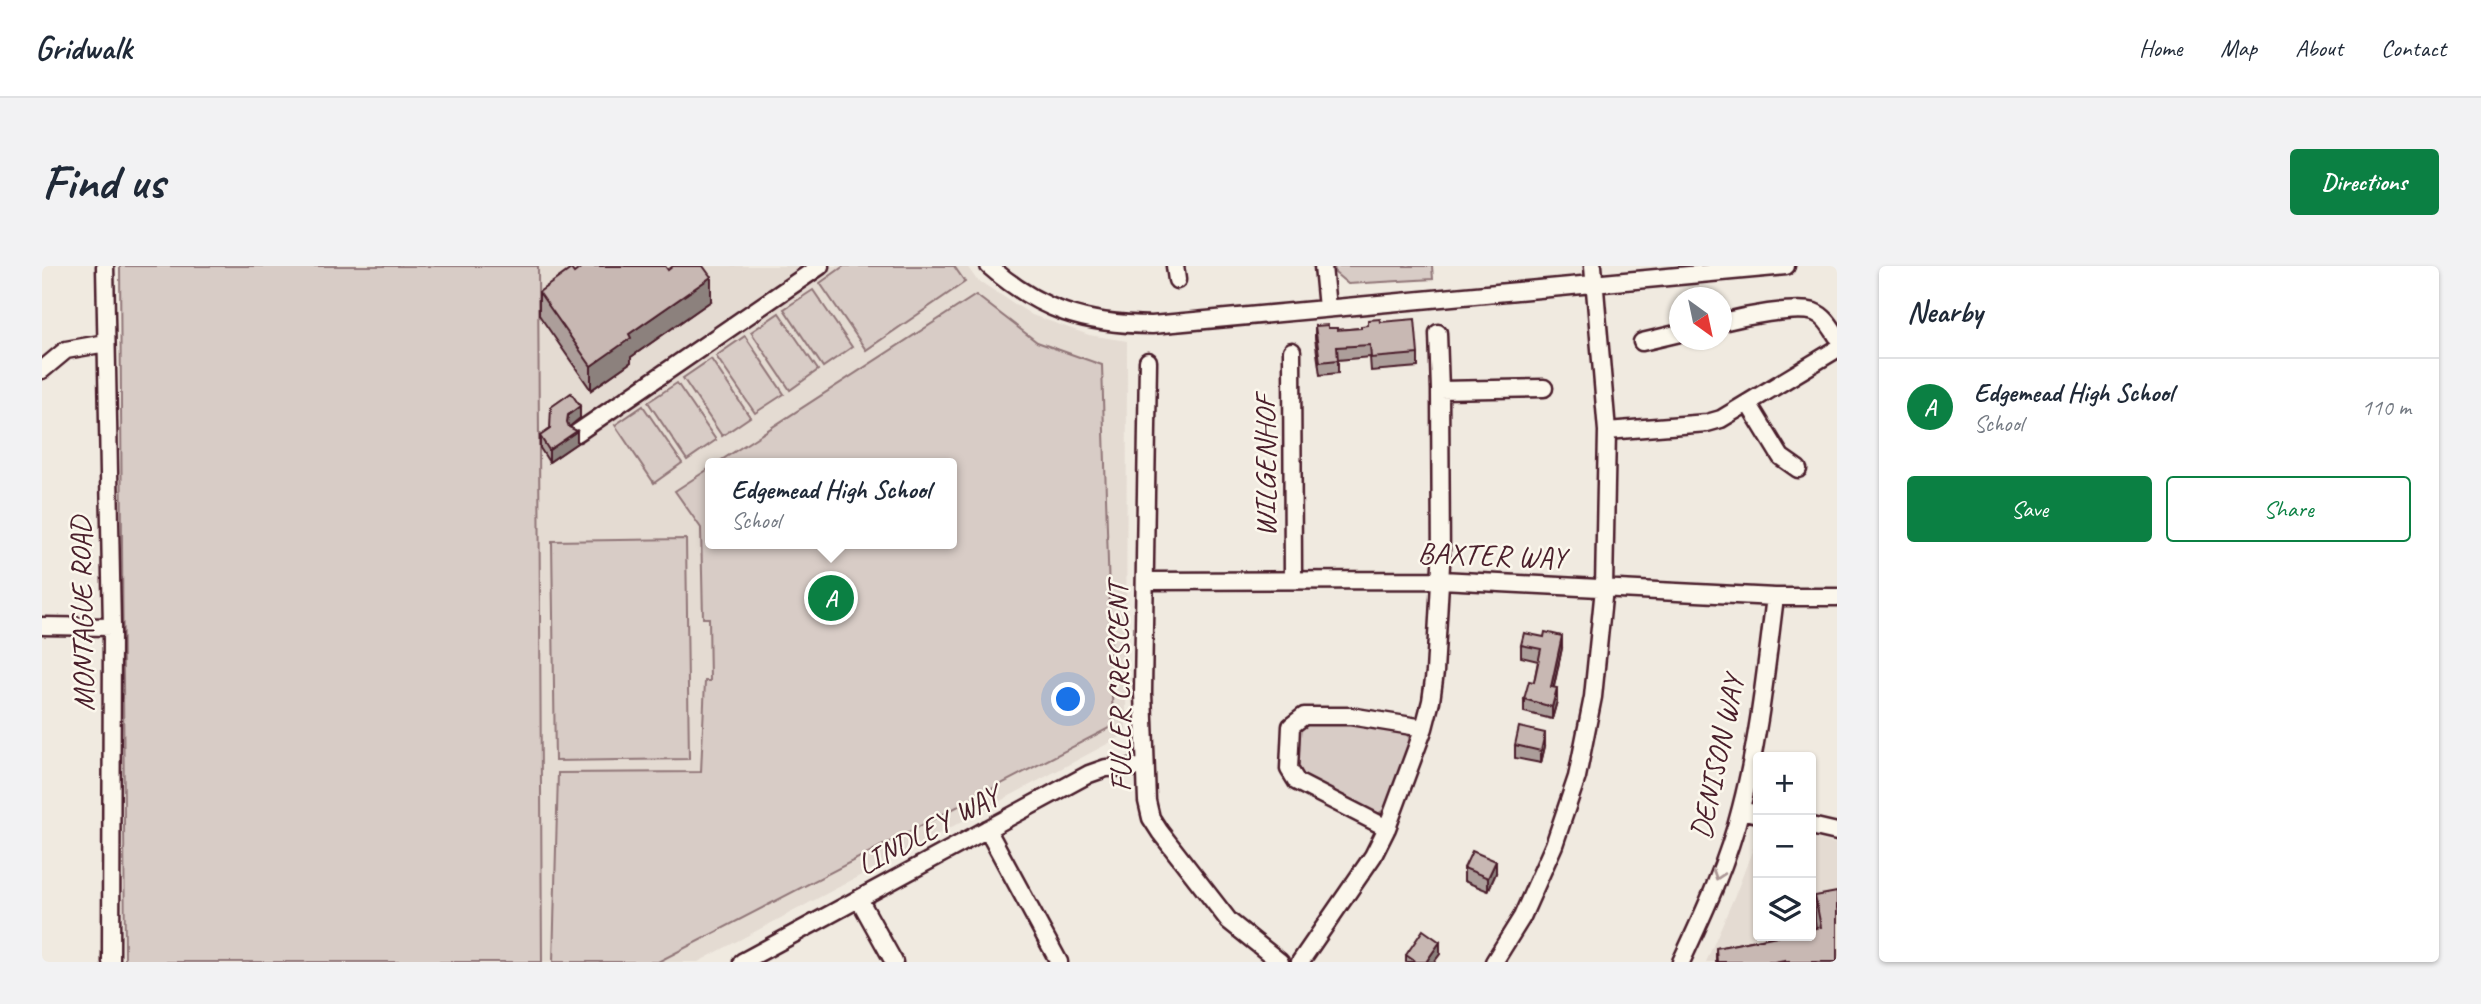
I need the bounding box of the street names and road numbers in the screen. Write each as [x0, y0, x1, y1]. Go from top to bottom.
street label: WILGENHOF [1246, 390, 1284, 537]
street label: MONTAGUE ROAD [61, 514, 103, 711]
street label: BAXTER WAY [1417, 533, 1571, 577]
street label: FULLER CRESCENT [1098, 576, 1140, 792]
street label: DENISON WAY [1681, 668, 1754, 842]
street label: LINDLEY WAY [850, 774, 1011, 883]

